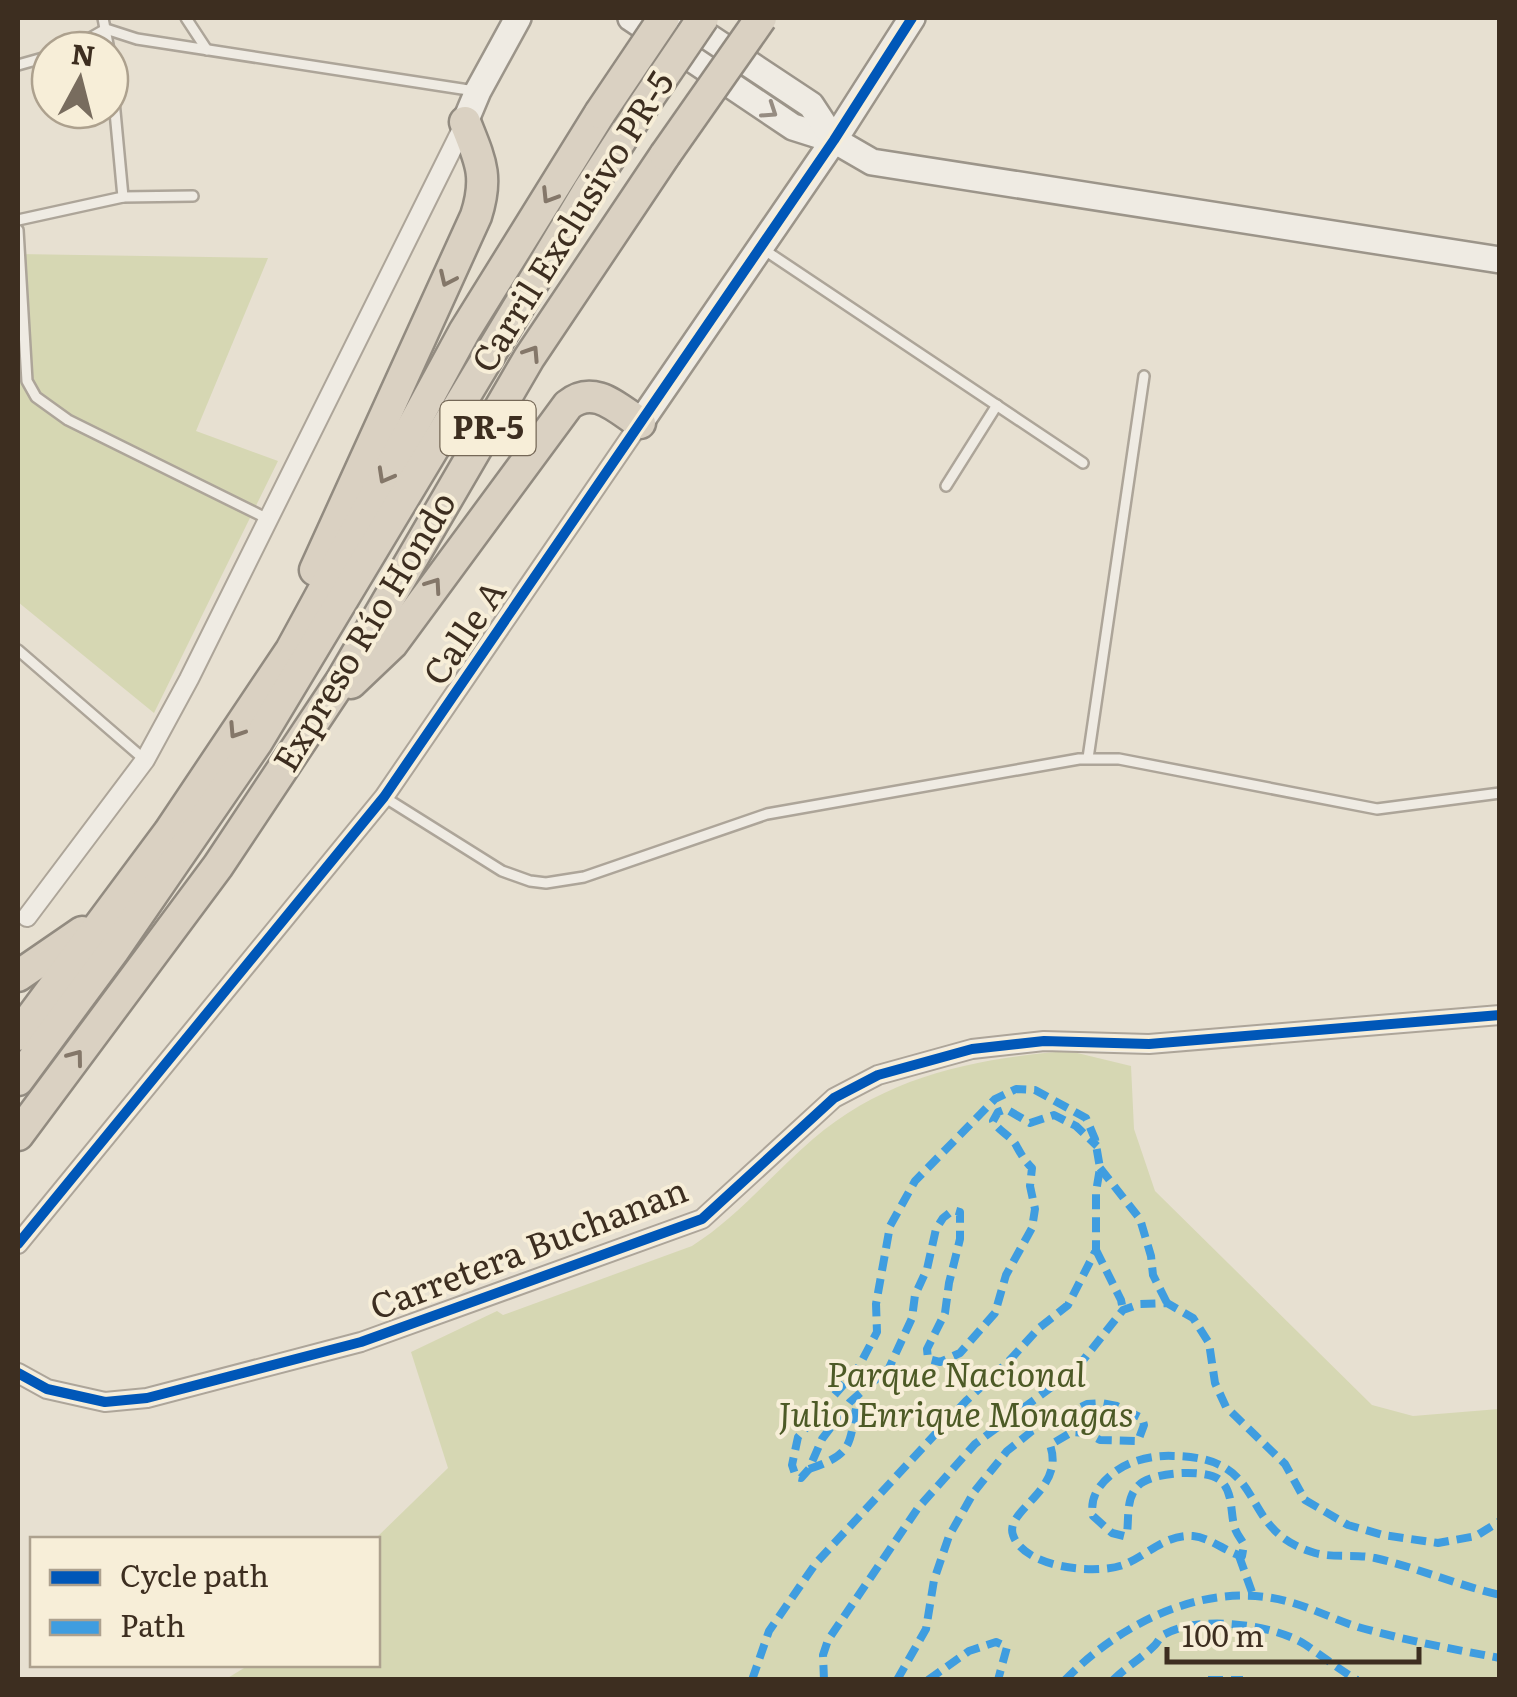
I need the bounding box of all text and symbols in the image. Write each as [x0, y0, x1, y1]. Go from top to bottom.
north arrow [30, 30, 130, 130]
text: N [69, 31, 98, 75]
street label: Carril Exclusivo PR-5 [456, 59, 684, 381]
one-way arrow [759, 99, 777, 118]
one-way arrow [542, 185, 561, 203]
one-way arrow [439, 269, 459, 287]
one-way arrow [520, 346, 539, 364]
road number: PR-5 [440, 401, 536, 455]
one-way arrow [378, 466, 398, 484]
street label: Expreso Río Hondo [258, 480, 467, 780]
street label: Calle A [408, 568, 517, 694]
one-way arrow [422, 578, 440, 596]
one-way arrow [230, 720, 249, 738]
one-way arrow [64, 1050, 81, 1068]
street label: Carretera Buchanan [362, 1162, 694, 1331]
park label: Parque Nacional Julio Enrique Monagas [778, 1346, 1134, 1438]
legend [30, 1537, 380, 1667]
text: Cycle path [120, 1552, 269, 1596]
text: Path [120, 1602, 185, 1646]
scale bar [1167, 1602, 1420, 1664]
text: 100 m [1182, 1612, 1264, 1656]

